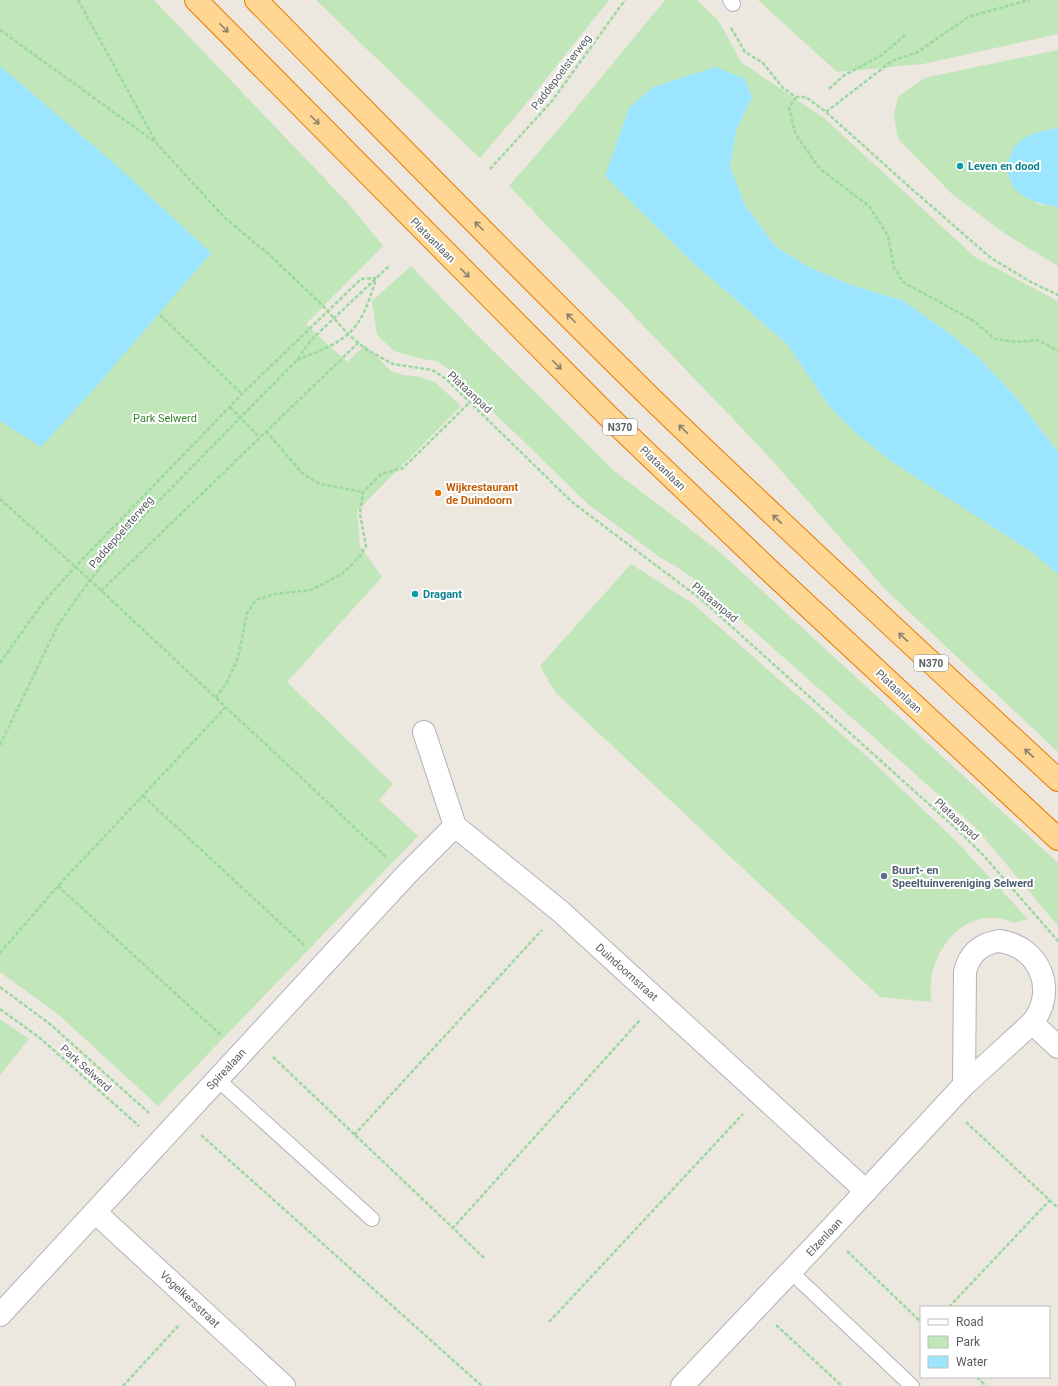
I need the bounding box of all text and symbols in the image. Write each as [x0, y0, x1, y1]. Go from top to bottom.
one-way arrow [219, 23, 228, 33]
street label: Paddepoelsterweg [529, 32, 594, 113]
one-way arrow [310, 115, 320, 125]
place label: Leven en dood [968, 160, 1040, 173]
marker: Leven en dood [955, 161, 965, 171]
street label: Plataanlaan [408, 215, 458, 265]
one-way arrow [474, 221, 483, 231]
one-way arrow [460, 268, 470, 278]
one-way arrow [566, 313, 576, 323]
one-way arrow [552, 360, 562, 370]
street label: Plataanpad [445, 369, 494, 416]
park label: Park Selwerd [133, 412, 197, 425]
road number: N370 [603, 419, 637, 435]
one-way arrow [678, 424, 688, 433]
street label: Plataanlaan [637, 444, 688, 493]
place label: Wijkrestaurant de Duindoorn [446, 481, 518, 507]
marker: Wijkrestaurant de Duindoorn [433, 488, 443, 498]
street label: Paddepoelsterweg [87, 494, 156, 571]
one-way arrow [772, 514, 782, 524]
street label: Plataanpad [689, 580, 740, 625]
place label: Dragant [423, 588, 462, 601]
marker: Dragant [410, 589, 420, 599]
one-way arrow [898, 632, 908, 641]
road number: N370 [914, 655, 948, 671]
street label: Plataanlaan [873, 667, 924, 716]
one-way arrow [1024, 749, 1035, 758]
street label: Plataanpad [932, 796, 981, 843]
place label: Buurt- en Speeltuinvereniging Selwerd [892, 864, 1033, 890]
marker: Buurt- en Speeltuinvereniging Selwerd [879, 871, 889, 881]
street label: Duindoornstraat [593, 941, 661, 1004]
street label: Park Selwerd [58, 1042, 114, 1095]
street label: Spirealaan [204, 1046, 249, 1093]
street label: Elzenlaan [804, 1216, 845, 1259]
street label: Vogelkersstraat [157, 1268, 222, 1331]
legend [920, 1306, 1050, 1378]
text: Road [956, 1315, 984, 1329]
text: Park [956, 1335, 981, 1349]
text: Water [956, 1355, 987, 1369]

